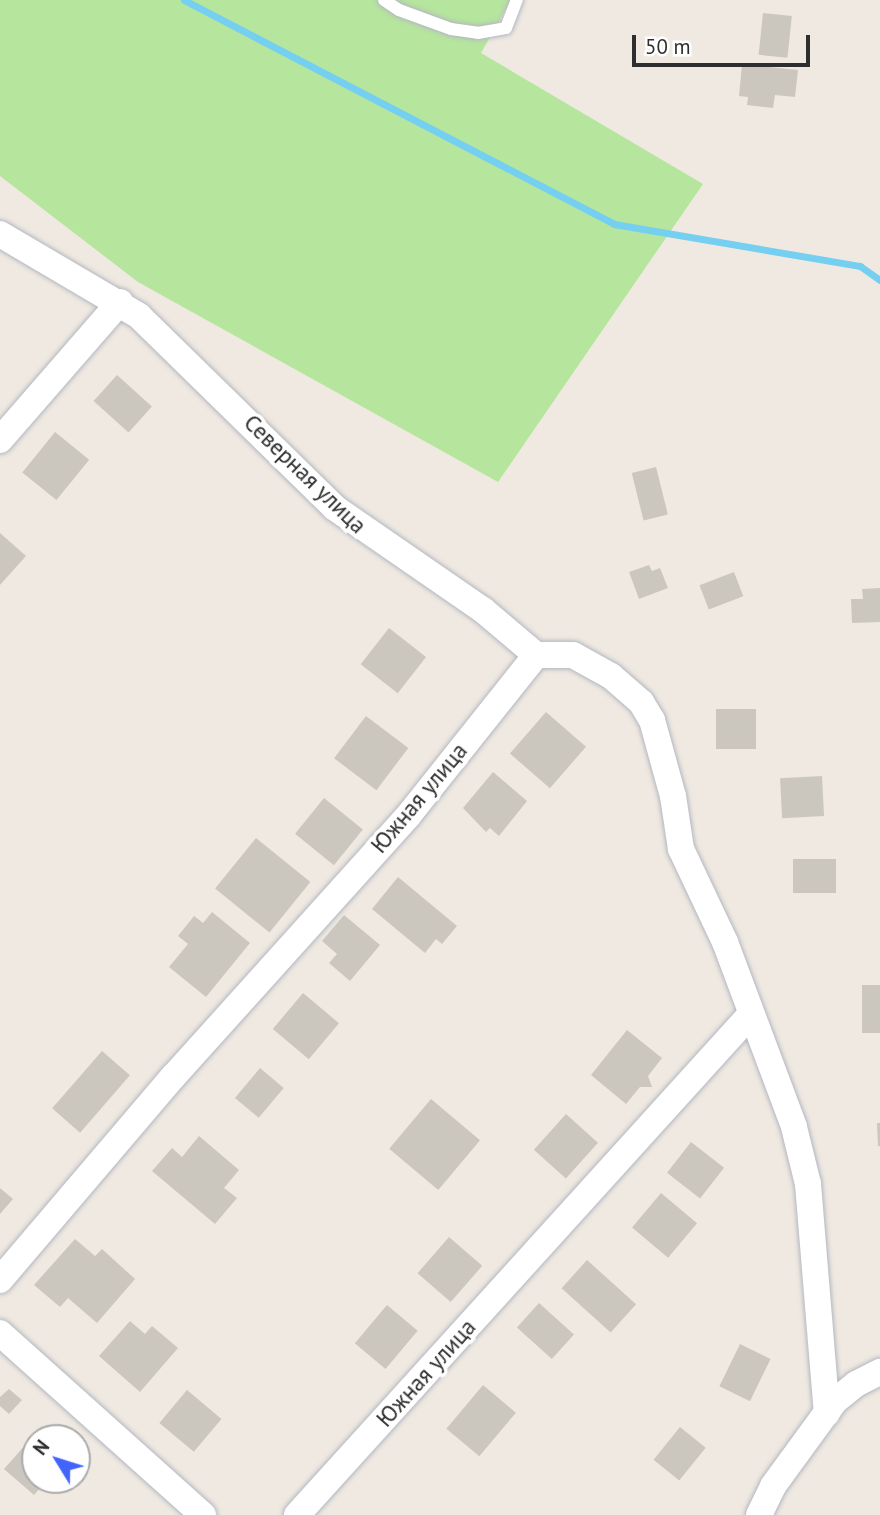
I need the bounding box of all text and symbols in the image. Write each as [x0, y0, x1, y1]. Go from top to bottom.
scale bar [635, 21, 814, 65]
text: 50 m [645, 33, 691, 60]
street label: Северная улица [238, 409, 372, 539]
street label: Южная улица [365, 737, 473, 859]
street label: Южная улица [371, 1314, 481, 1432]
north arrow [21, 1424, 91, 1494]
text: N [28, 1435, 54, 1460]

